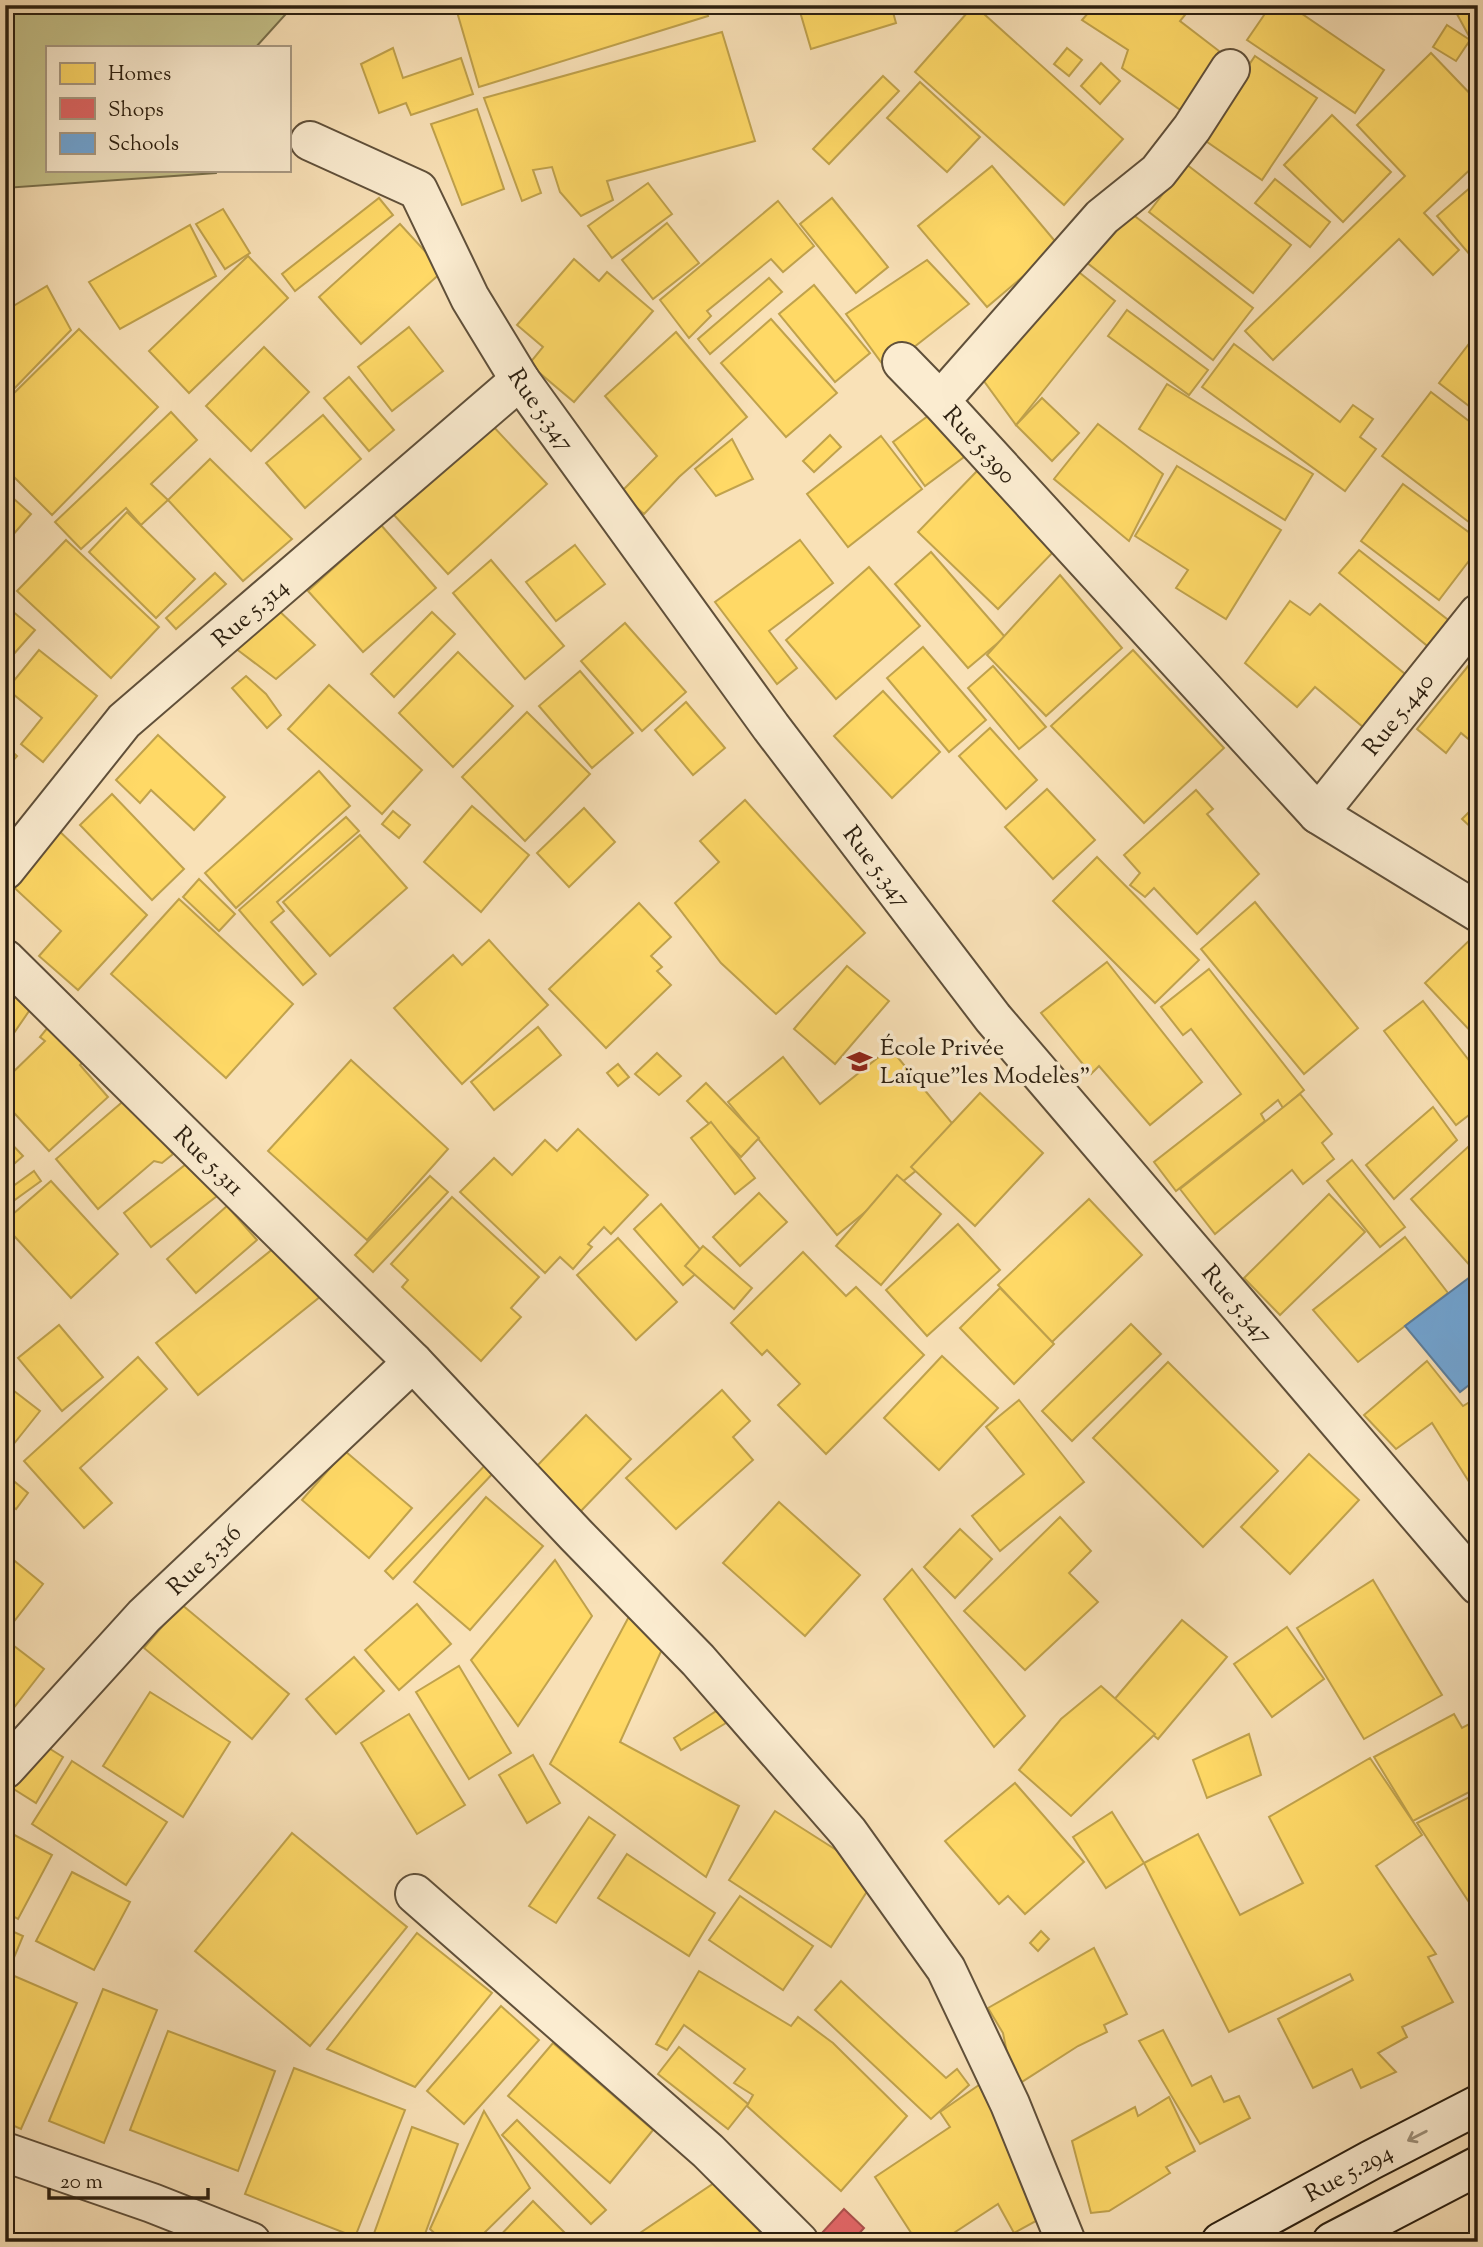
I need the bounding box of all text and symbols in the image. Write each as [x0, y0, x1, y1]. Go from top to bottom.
legend [46, 46, 290, 172]
text: Homes [108, 60, 171, 90]
text: Shops [108, 96, 164, 126]
text: Schools [108, 130, 179, 160]
street label: Rue 5.347 [498, 363, 581, 459]
street label: Rue 5.390 [934, 400, 1023, 492]
street label: Rue 5.314 [206, 571, 297, 657]
street label: Rue 5.440 [1356, 667, 1443, 764]
street label: Rue 5.347 [833, 820, 918, 916]
place label: École Privée Laïque"les Modeles" [880, 1032, 1091, 1094]
school or university icon: École Privée Laïque"les Modeles" [846, 1047, 874, 1075]
street label: Rue 5.311 [165, 1119, 251, 1205]
street label: Rue 5.347 [1192, 1258, 1280, 1352]
street label: Rue 5.316 [161, 1517, 250, 1604]
one-way arrow [1407, 2129, 1428, 2143]
street label: Rue 5.294 [1299, 2137, 1399, 2212]
scale bar [49, 2156, 208, 2200]
text: 20 m [60, 2168, 103, 2198]

